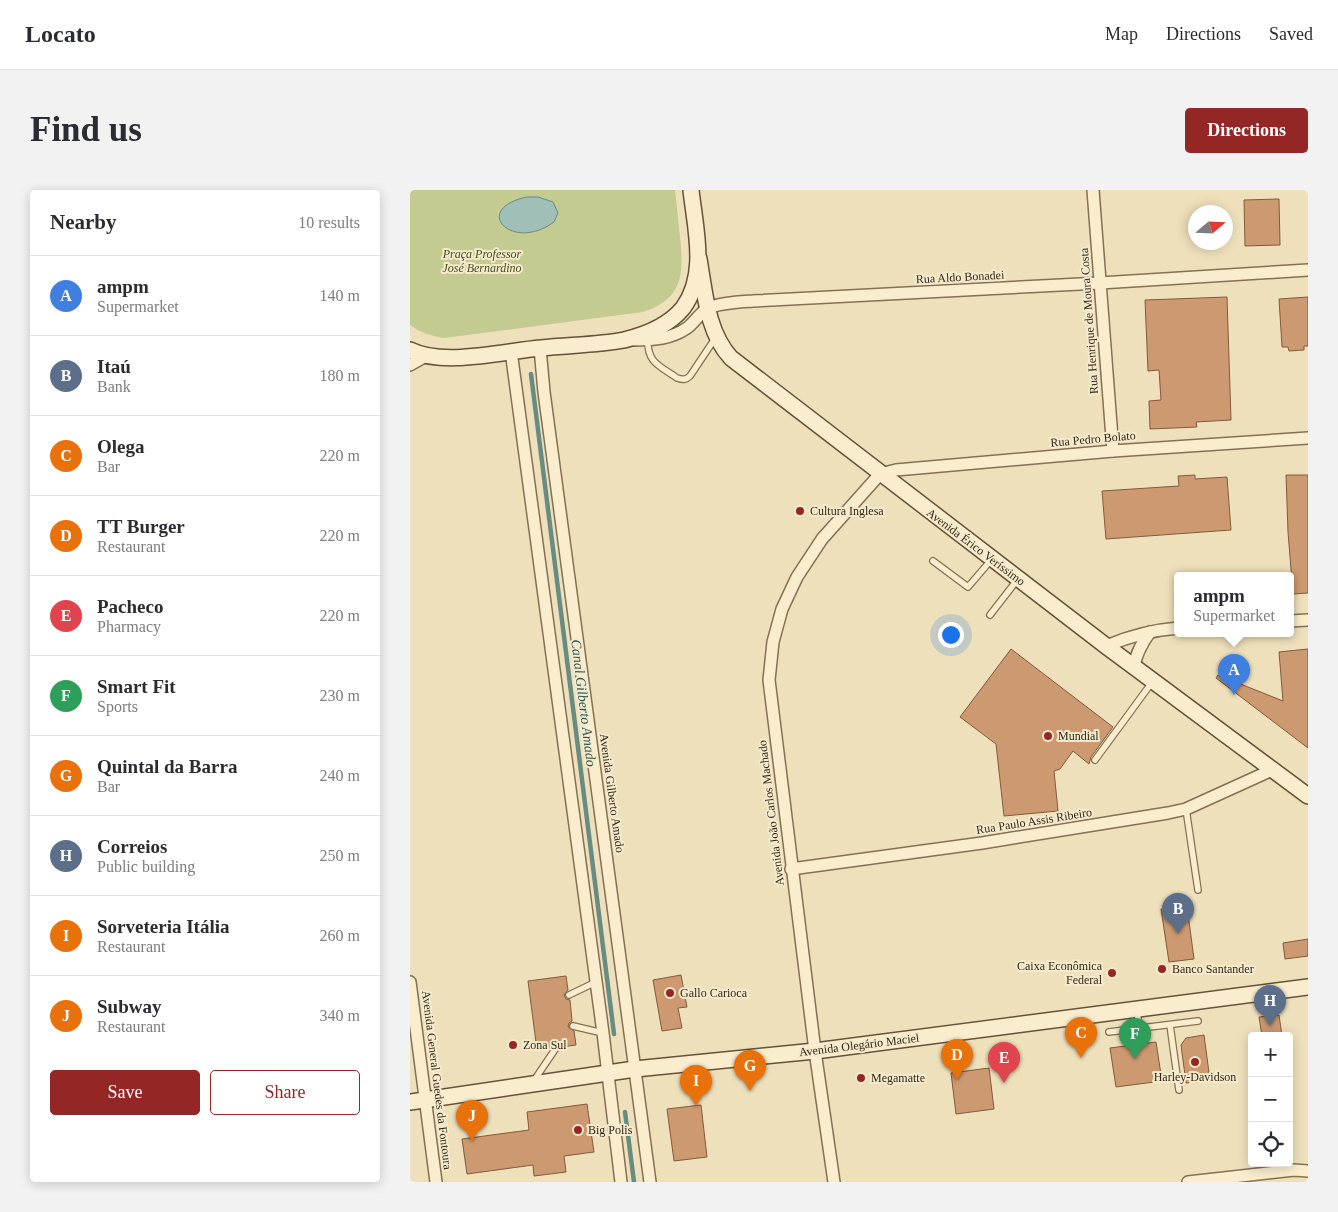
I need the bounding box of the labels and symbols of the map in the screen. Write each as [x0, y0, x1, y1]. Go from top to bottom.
north arrow [1188, 205, 1233, 250]
park label: Praça Professor José Bernardino [442, 247, 522, 275]
street label: Rua Henrique de Moura Costa [1077, 247, 1101, 395]
street label: Rua Aldo Bonadei [915, 268, 1005, 286]
street label: Rua Pedro Bolato [1050, 428, 1136, 450]
place label: Cultura Inglesa [810, 504, 884, 518]
marker: Cultura Inglesa [794, 505, 806, 517]
street label: Avenida Érico Veríssimo [924, 505, 1028, 589]
your location [938, 622, 964, 648]
water label: Canal Gilberto Amado [568, 639, 599, 768]
pin: A [1218, 654, 1250, 695]
place label: Mundial [1058, 729, 1099, 743]
marker: Mundial [1042, 730, 1054, 742]
street label: Avenida Gilberto Amado [597, 732, 627, 854]
street label: Avenida João Carlos Machado [755, 739, 787, 887]
street label: Rua Paulo Assis Ribeiro [975, 805, 1093, 837]
pin: B [1162, 893, 1194, 934]
place label: Caixa Econômica Federal [1017, 959, 1103, 987]
place label: Banco Santander [1172, 962, 1254, 976]
marker: Banco Santander [1156, 963, 1168, 975]
marker: Caixa Econômica Federal [1106, 967, 1118, 979]
pin: H [1254, 985, 1286, 1026]
place label: Gallo Carioca [680, 986, 748, 1000]
marker: Gallo Carioca [664, 987, 676, 999]
street label: Avenida General Guedes da Fontoura [419, 990, 455, 1171]
pin: C [1065, 1017, 1097, 1058]
pin: F [1119, 1018, 1151, 1059]
street label: Avenida Olegário Maciel [798, 1031, 921, 1059]
place label: Zona Sul [523, 1038, 567, 1052]
marker: Zona Sul [507, 1039, 519, 1051]
pin: D [941, 1039, 973, 1080]
pin: E [988, 1042, 1020, 1083]
pin: G [734, 1050, 766, 1091]
marker: Harley-Davidson [1189, 1056, 1201, 1068]
pin: I [680, 1065, 712, 1106]
place label: Harley-Davidson [1154, 1070, 1236, 1084]
place label: Megamatte [871, 1071, 925, 1085]
marker: Megamatte [855, 1072, 867, 1084]
pin: J [456, 1100, 488, 1141]
place label: Big Polis [588, 1123, 633, 1137]
marker: Big Polis [572, 1124, 584, 1136]

